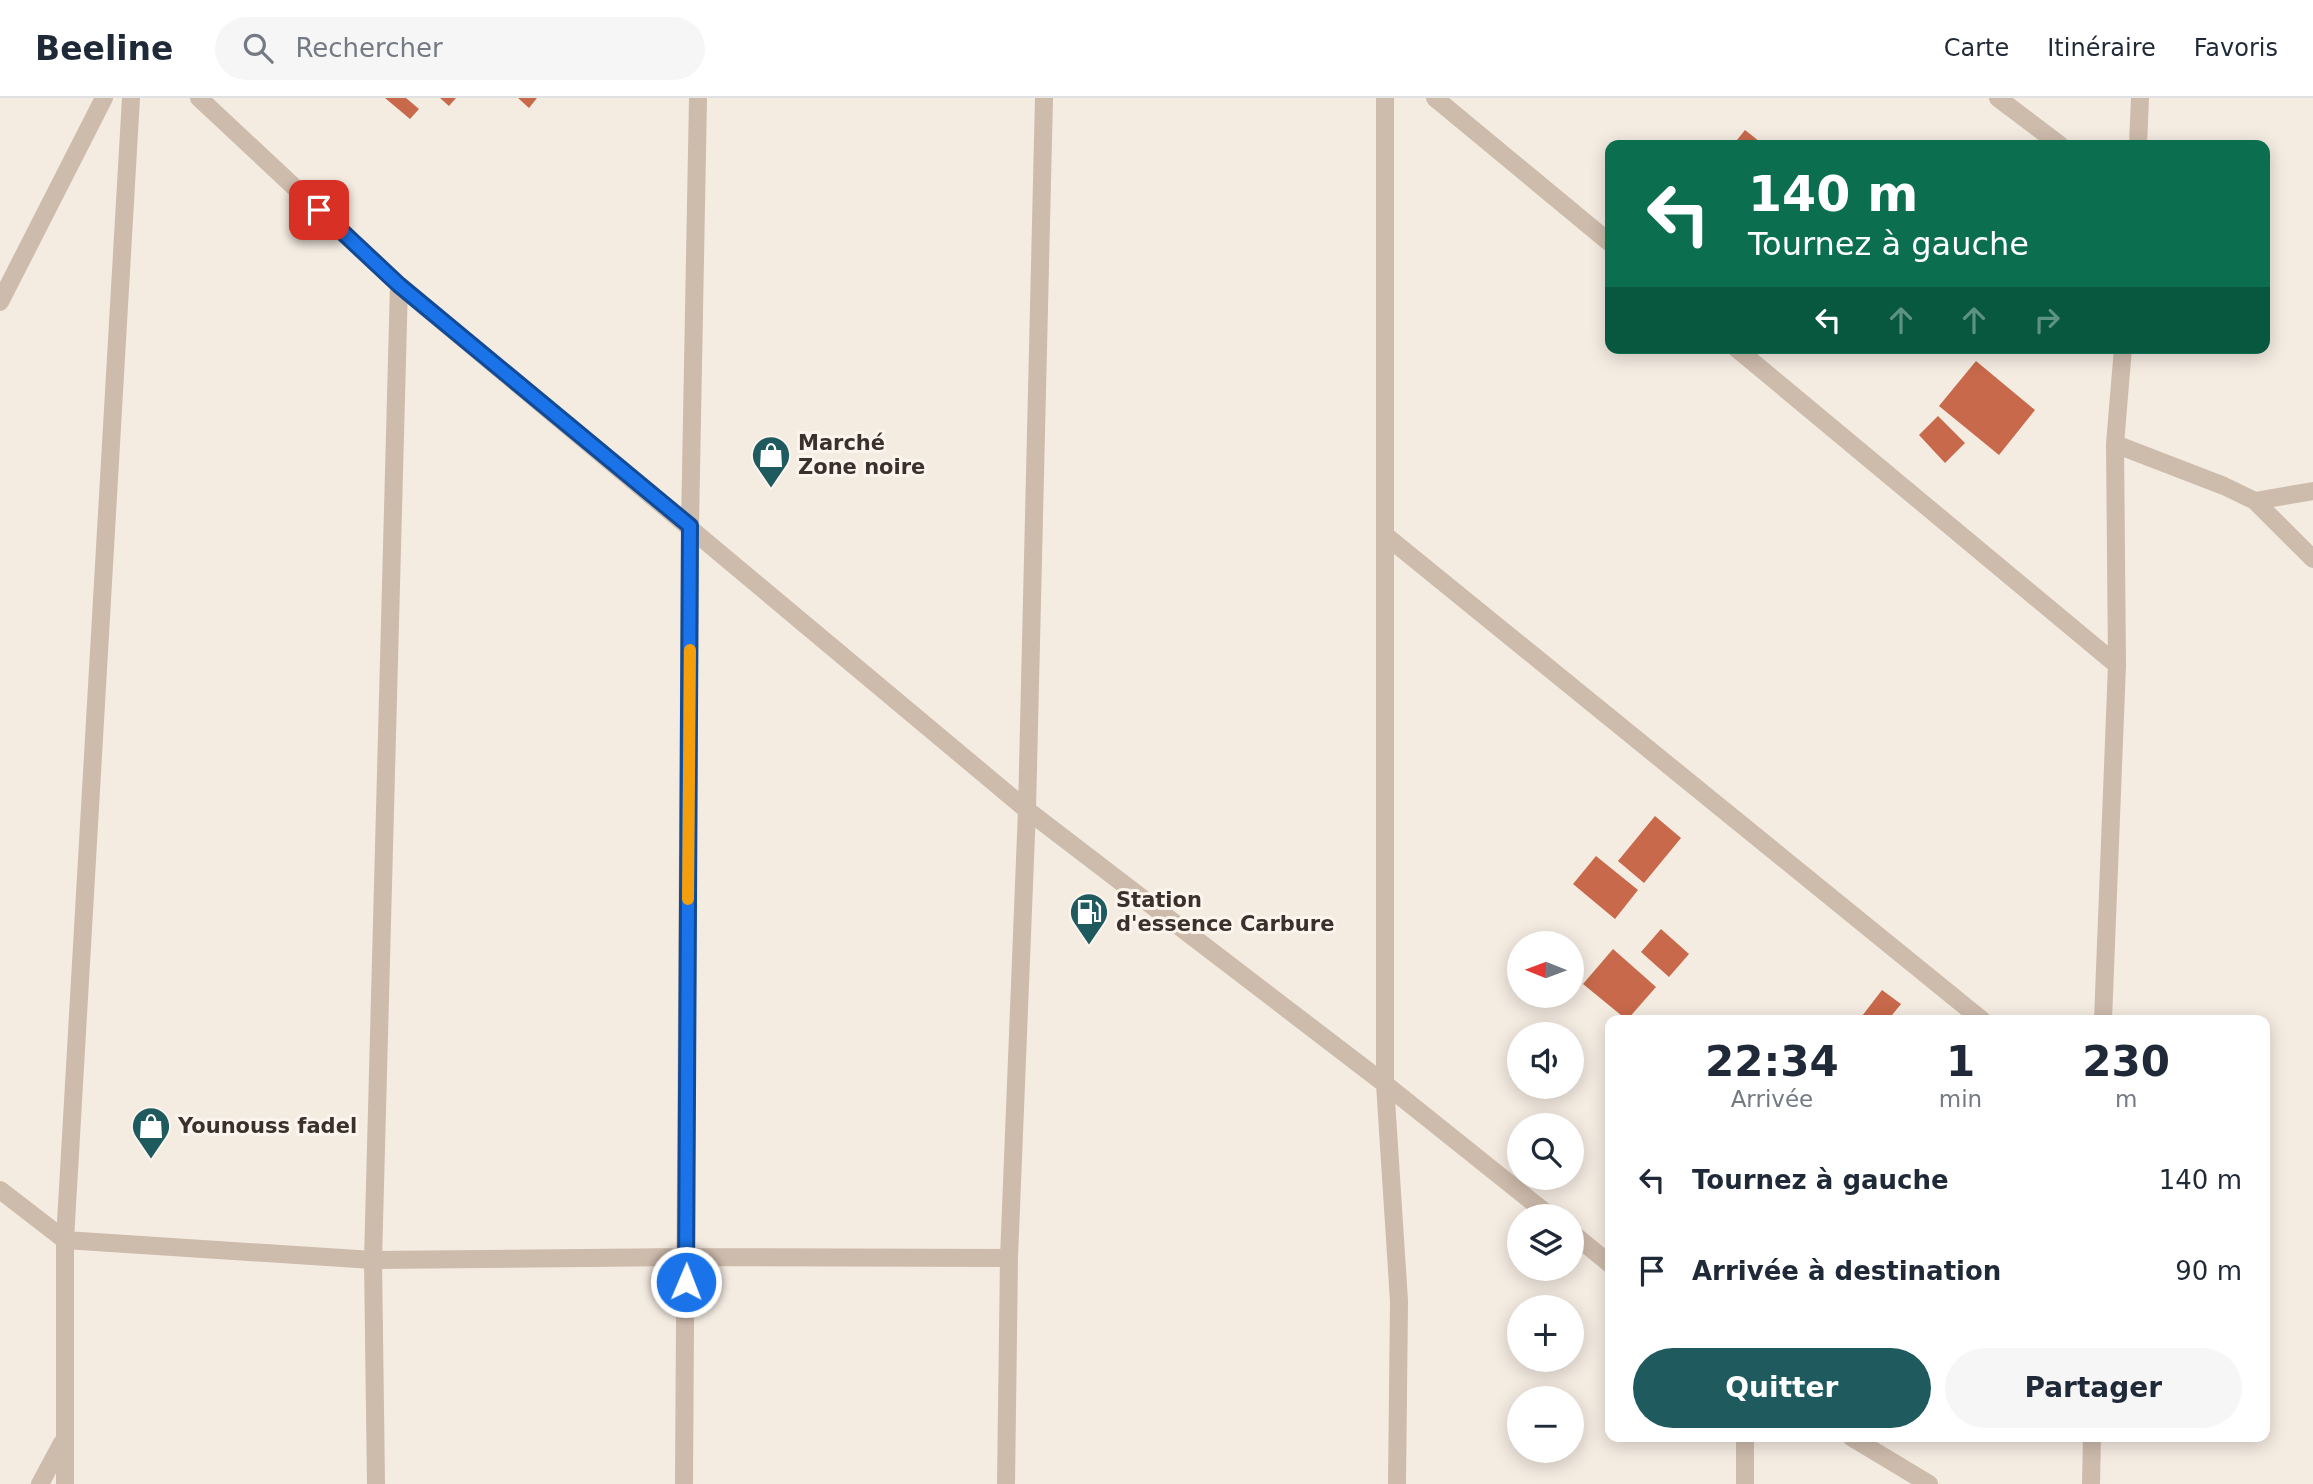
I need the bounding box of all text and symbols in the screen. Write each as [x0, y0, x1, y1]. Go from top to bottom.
search box [215, 17, 705, 80]
text: Beeline [35, 29, 173, 68]
icon: search [239, 29, 277, 67]
text: Rechercher [295, 33, 443, 63]
text: Carte [1944, 34, 2009, 62]
text: Itinéraire [2047, 34, 2156, 62]
text: Favoris [2194, 34, 2278, 62]
text: 140 m [1748, 166, 1918, 223]
icon: left [1633, 168, 1724, 259]
pin [289, 180, 349, 240]
icon: arrive [300, 191, 338, 229]
text: Tournez à gauche [1748, 225, 2029, 263]
icon: left [1809, 301, 1847, 339]
icon: ahead [1882, 301, 1920, 339]
icon: ahead [1955, 301, 1993, 339]
icon: right [2028, 301, 2066, 339]
place label: Marché Zone noire [798, 431, 925, 479]
shop icon: Marché Zone noire [750, 434, 792, 489]
place label: Station d'essence Carbure [1116, 888, 1334, 936]
fuel station icon: Station d'essence Carbure [1068, 891, 1110, 946]
north arrow [1507, 931, 1584, 1008]
map controls [1507, 931, 1584, 1463]
button: sound [1507, 1022, 1584, 1099]
text: 22:34 [1705, 1037, 1839, 1086]
text: 1 [1946, 1037, 1975, 1086]
text: 230 [2082, 1037, 2170, 1086]
text: Arrivée [1731, 1086, 1813, 1112]
text: min [1939, 1086, 1982, 1112]
text: m [2115, 1086, 2137, 1112]
shop icon: Younouss fadel [130, 1105, 172, 1160]
button: search [1507, 1113, 1584, 1190]
place label: Younouss fadel [177, 1114, 357, 1138]
icon: left [1633, 1161, 1671, 1199]
text: Tournez à gauche [1692, 1165, 1949, 1195]
text: 140 m [2159, 1165, 2242, 1195]
button: layers [1507, 1204, 1584, 1281]
position arrow [649, 1245, 723, 1319]
icon: arrive [1633, 1252, 1671, 1290]
text: Arrivée à destination [1692, 1256, 2001, 1286]
text: 90 m [2175, 1256, 2242, 1286]
button: + [1507, 1295, 1584, 1372]
button: Quitter [1633, 1348, 1931, 1428]
button: Partager [1945, 1348, 2242, 1428]
button: − [1507, 1386, 1584, 1463]

